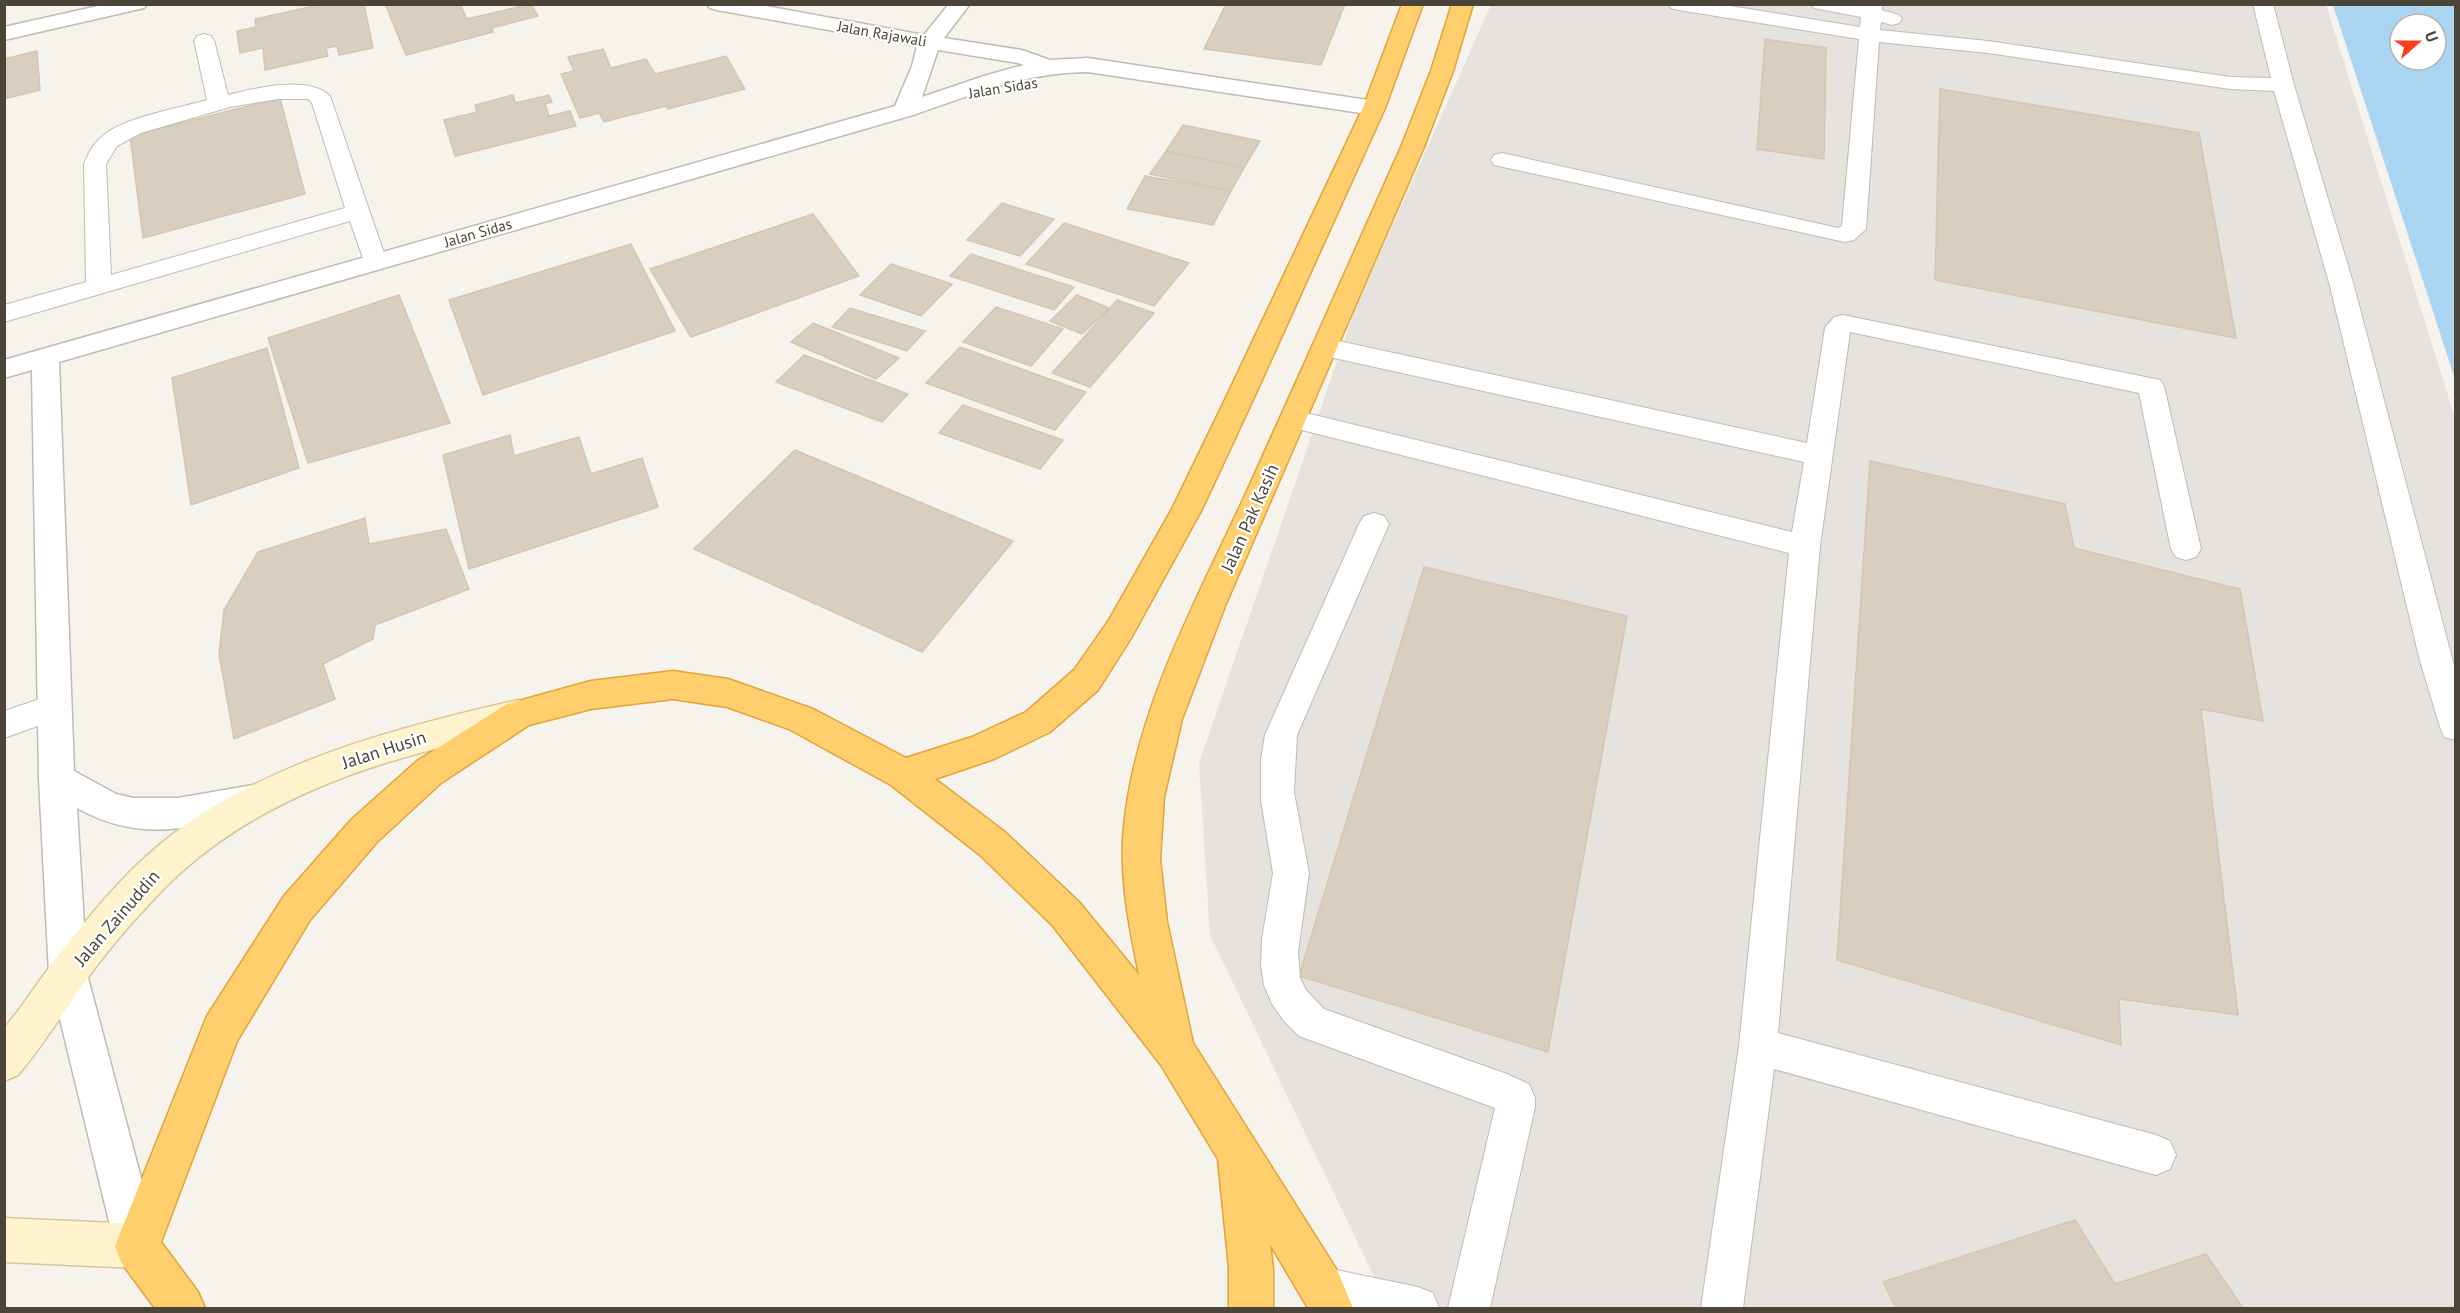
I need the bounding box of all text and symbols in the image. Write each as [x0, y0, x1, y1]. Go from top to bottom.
north arrow [2388, 12, 2448, 72]
street label: Jalan Rajawali [835, 16, 928, 51]
text: U [2421, 28, 2443, 45]
street label: Jalan Sidas [966, 73, 1039, 102]
street label: Jalan Sidas [441, 214, 514, 252]
street label: Jalan Pak Kasih [1215, 460, 1284, 576]
street label: Jalan Husin [338, 725, 429, 774]
street label: Jalan Zainuddin [68, 865, 164, 971]

